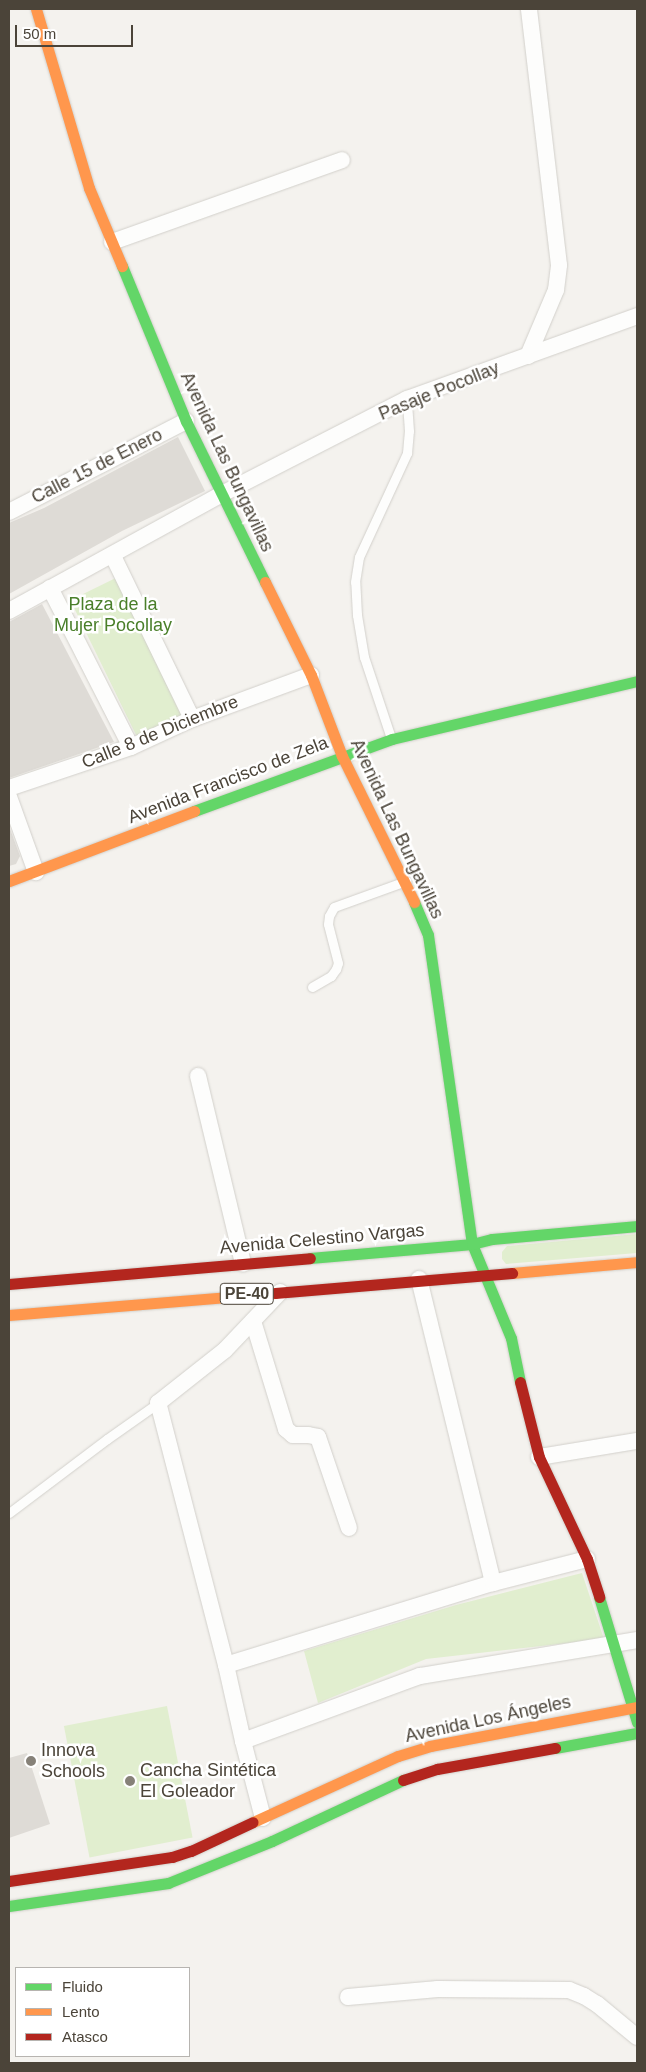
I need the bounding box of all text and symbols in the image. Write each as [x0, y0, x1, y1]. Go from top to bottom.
scale bar [18, 15, 135, 47]
text: 50 m [23, 25, 56, 42]
street label: Pasaje Pocollay [376, 357, 502, 425]
street label: Avenida Las Bungavillas [176, 369, 278, 555]
street label: Calle 15 de Enero [28, 424, 166, 508]
park label: Plaza de la Mujer Pocollay [54, 594, 172, 636]
street label: Calle 8 de Diciembre [79, 691, 241, 773]
street label: Avenida Francisco de Zela [125, 732, 331, 828]
street label: Avenida Las Bungavillas [346, 736, 448, 922]
street label: Avenida Celestino Vargas [219, 1219, 425, 1259]
road number: PE-40 [220, 1280, 274, 1308]
street label: Avenida Los Ángeles [403, 1691, 573, 1747]
place label: Innova Schools [41, 1740, 105, 1782]
marker: Innova Schools [25, 1755, 37, 1767]
place label: Cancha Sintética El Goleador [140, 1760, 276, 1802]
marker: Cancha Sintética El Goleador [124, 1775, 136, 1787]
legend [15, 1967, 190, 2057]
text: Fluido [62, 1978, 103, 1995]
text: Lento [62, 2003, 100, 2020]
text: Atasco [62, 2028, 108, 2045]

